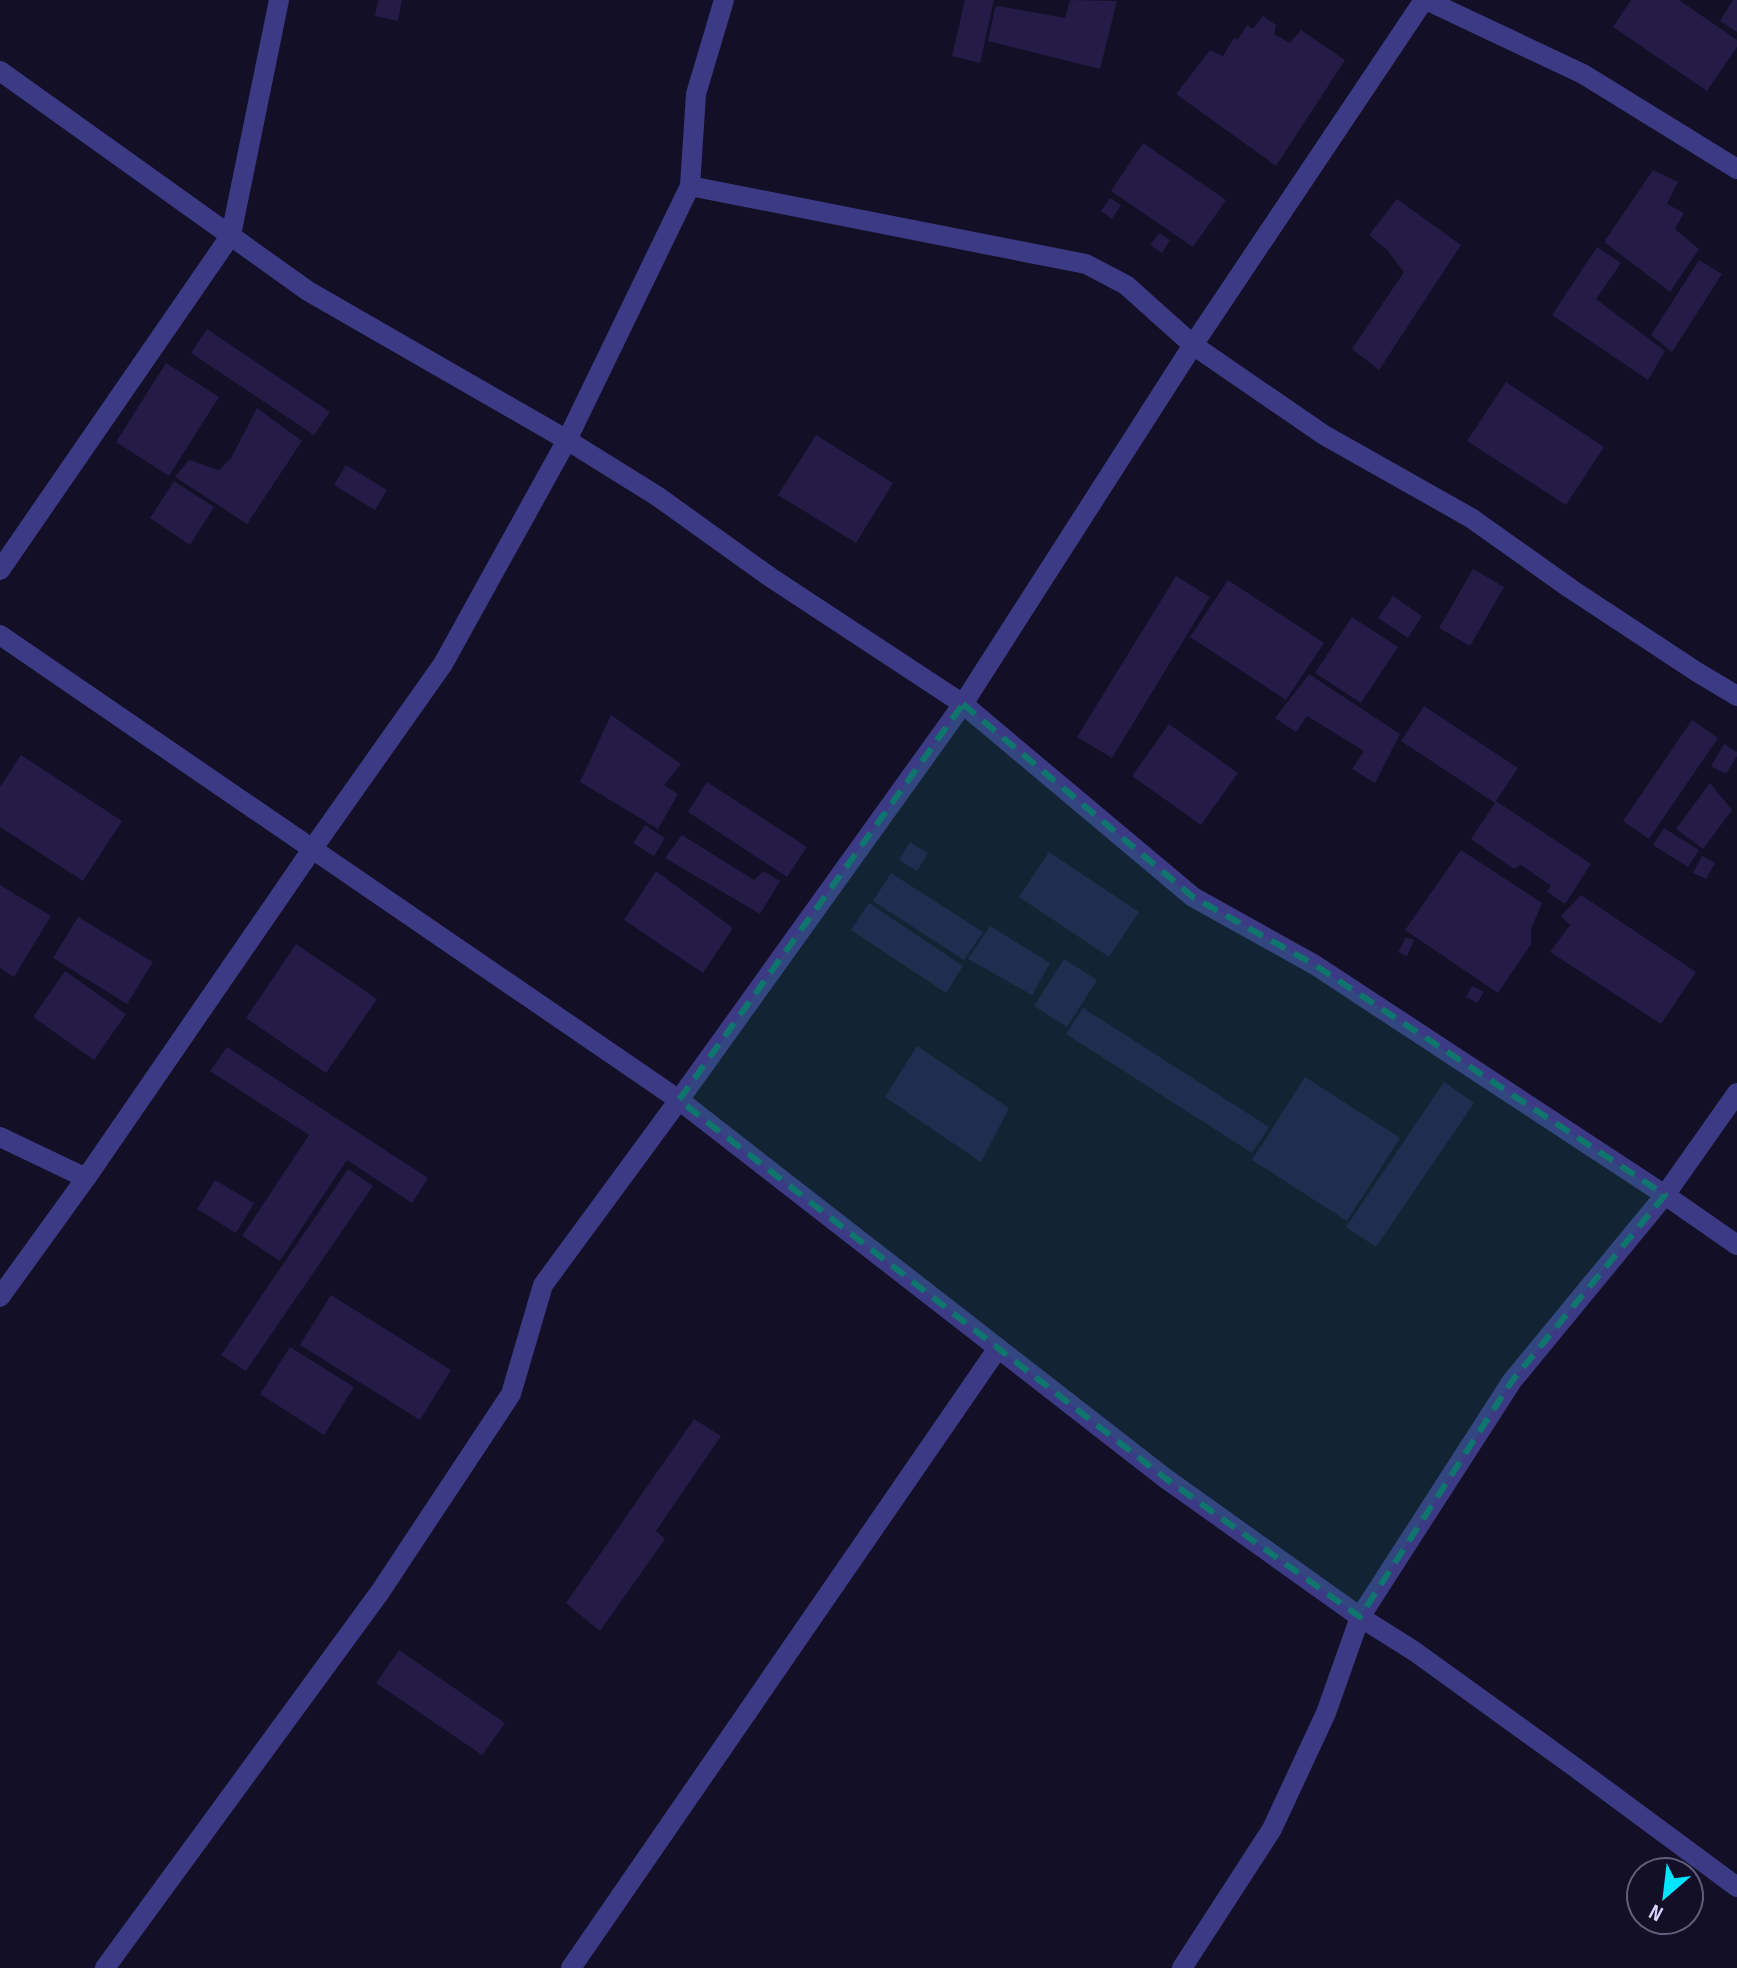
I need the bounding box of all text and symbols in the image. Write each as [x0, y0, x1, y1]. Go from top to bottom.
north arrow [1625, 1856, 1705, 1936]
text: N [1645, 1898, 1668, 1927]

